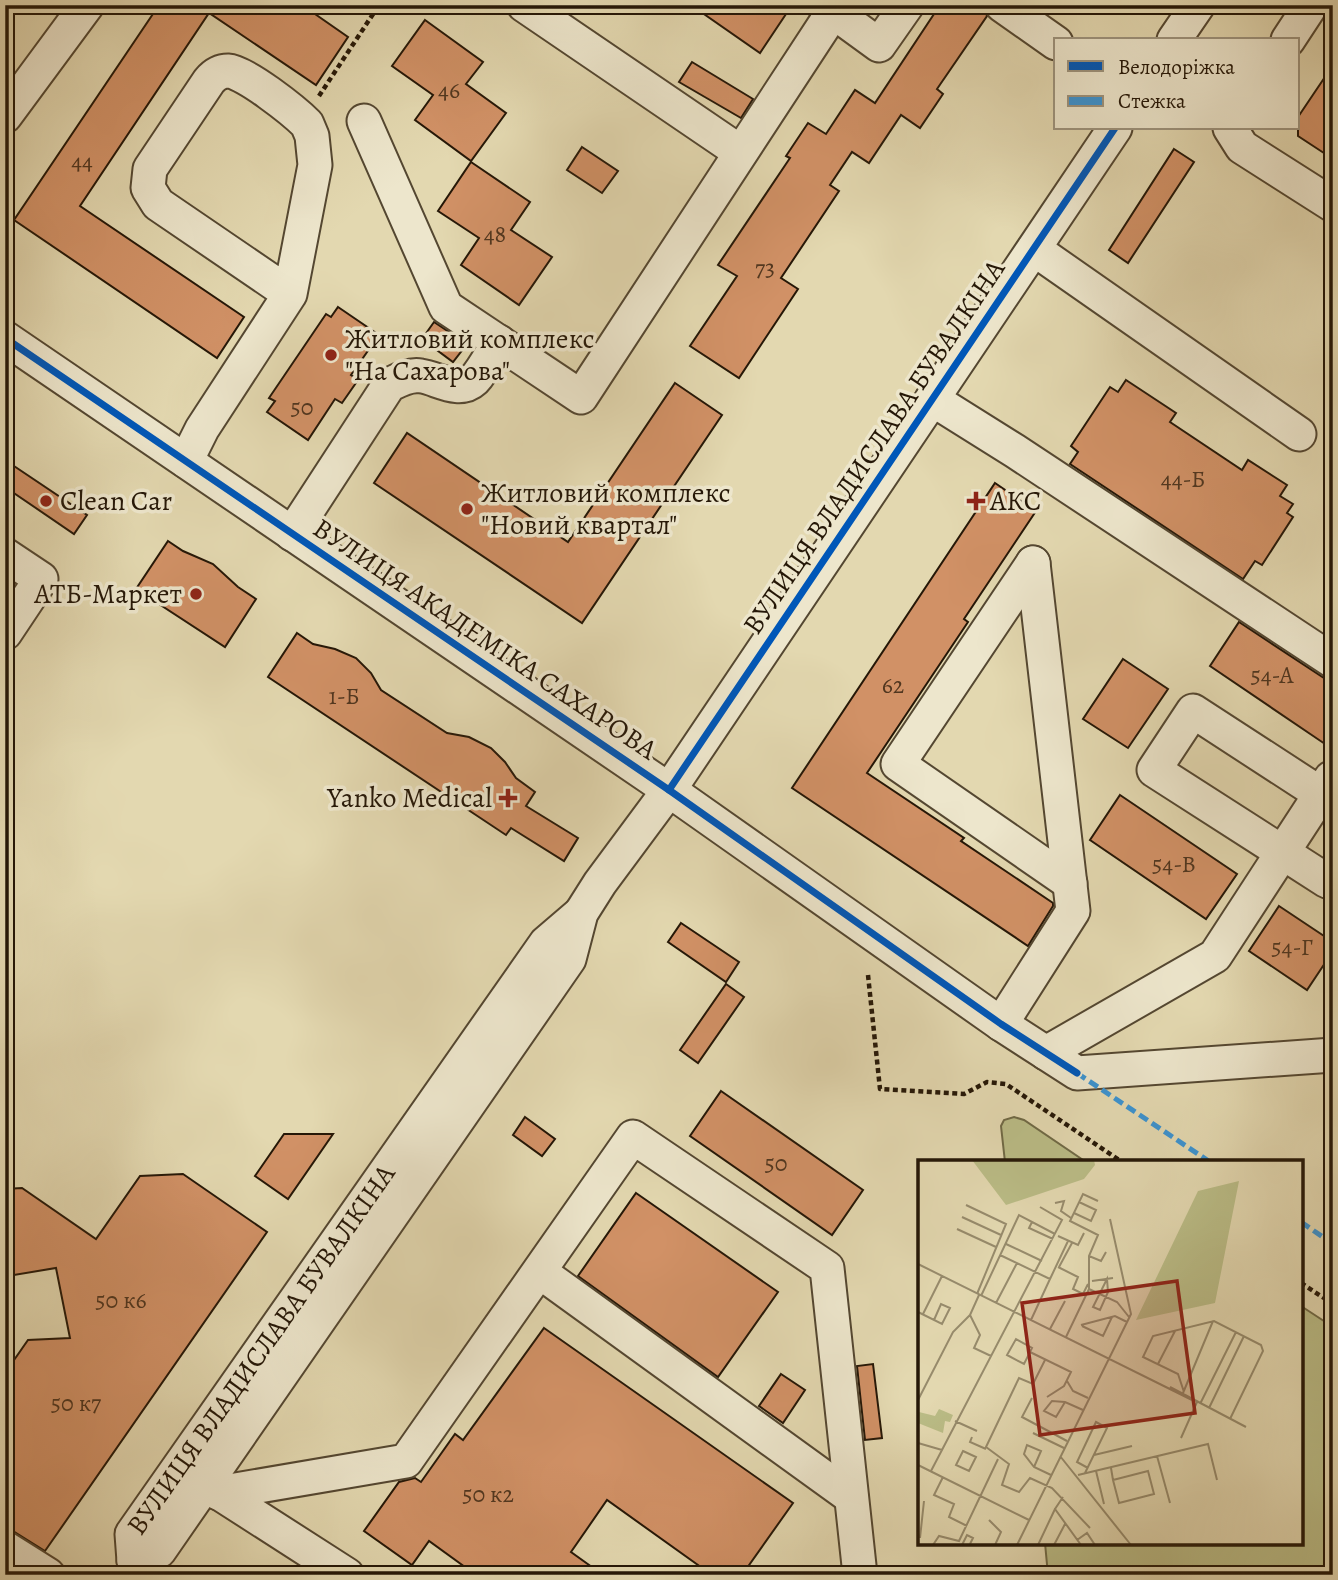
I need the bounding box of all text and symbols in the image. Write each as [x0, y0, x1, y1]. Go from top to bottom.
legend [1054, 38, 1300, 130]
text: Велодоріжка [1118, 53, 1235, 81]
house number: 46 [438, 74, 460, 106]
text: Стежка [1118, 87, 1186, 115]
house number: 44 [71, 145, 93, 177]
house number: 48 [484, 218, 506, 250]
street label: ВУЛИЦЯ ВЛАДИСЛАВА БУВАЛКІНА [734, 252, 1014, 642]
house number: 73 [755, 252, 775, 284]
place label: Житловий комплекс "На Сахарова" [345, 320, 595, 390]
marker: Житловий комплекс "На Сахарова" [323, 347, 339, 363]
house number: 50 [290, 391, 314, 423]
house number: 44-Б [1161, 463, 1205, 495]
place label: Житловий комплекс "Новий квартал" [481, 474, 731, 544]
place label: Clean Car [60, 482, 172, 520]
place label: АКС [989, 482, 1041, 520]
marker: Clean Car [38, 493, 54, 509]
marker: АКС [968, 493, 984, 509]
marker: Житловий комплекс "Новий квартал" [459, 501, 475, 517]
street label: ВУЛИЦЯ АКАДЕМІКА САХАРОВА [305, 509, 665, 769]
place label: АТБ-Маркет [33, 575, 182, 613]
marker: АТБ-Маркет [188, 586, 204, 602]
house number: 54-А [1250, 659, 1295, 691]
house number: 62 [882, 669, 904, 701]
house number: 1-Б [329, 680, 359, 712]
place label: Yanko Medical [326, 779, 492, 817]
marker: Yanko Medical [498, 788, 518, 808]
house number: 54-В [1152, 848, 1196, 880]
house number: 54-Г [1271, 931, 1313, 963]
house number: 50 [764, 1147, 788, 1179]
street label: ВУЛИЦЯ ВЛАДИСЛАВА БУВАЛКІНА [118, 1156, 405, 1543]
inset map [918, 1160, 1303, 1545]
house number: 50 к6 [95, 1284, 147, 1316]
house number: 50 к7 [51, 1387, 102, 1419]
house number: 50 к2 [462, 1478, 514, 1510]

